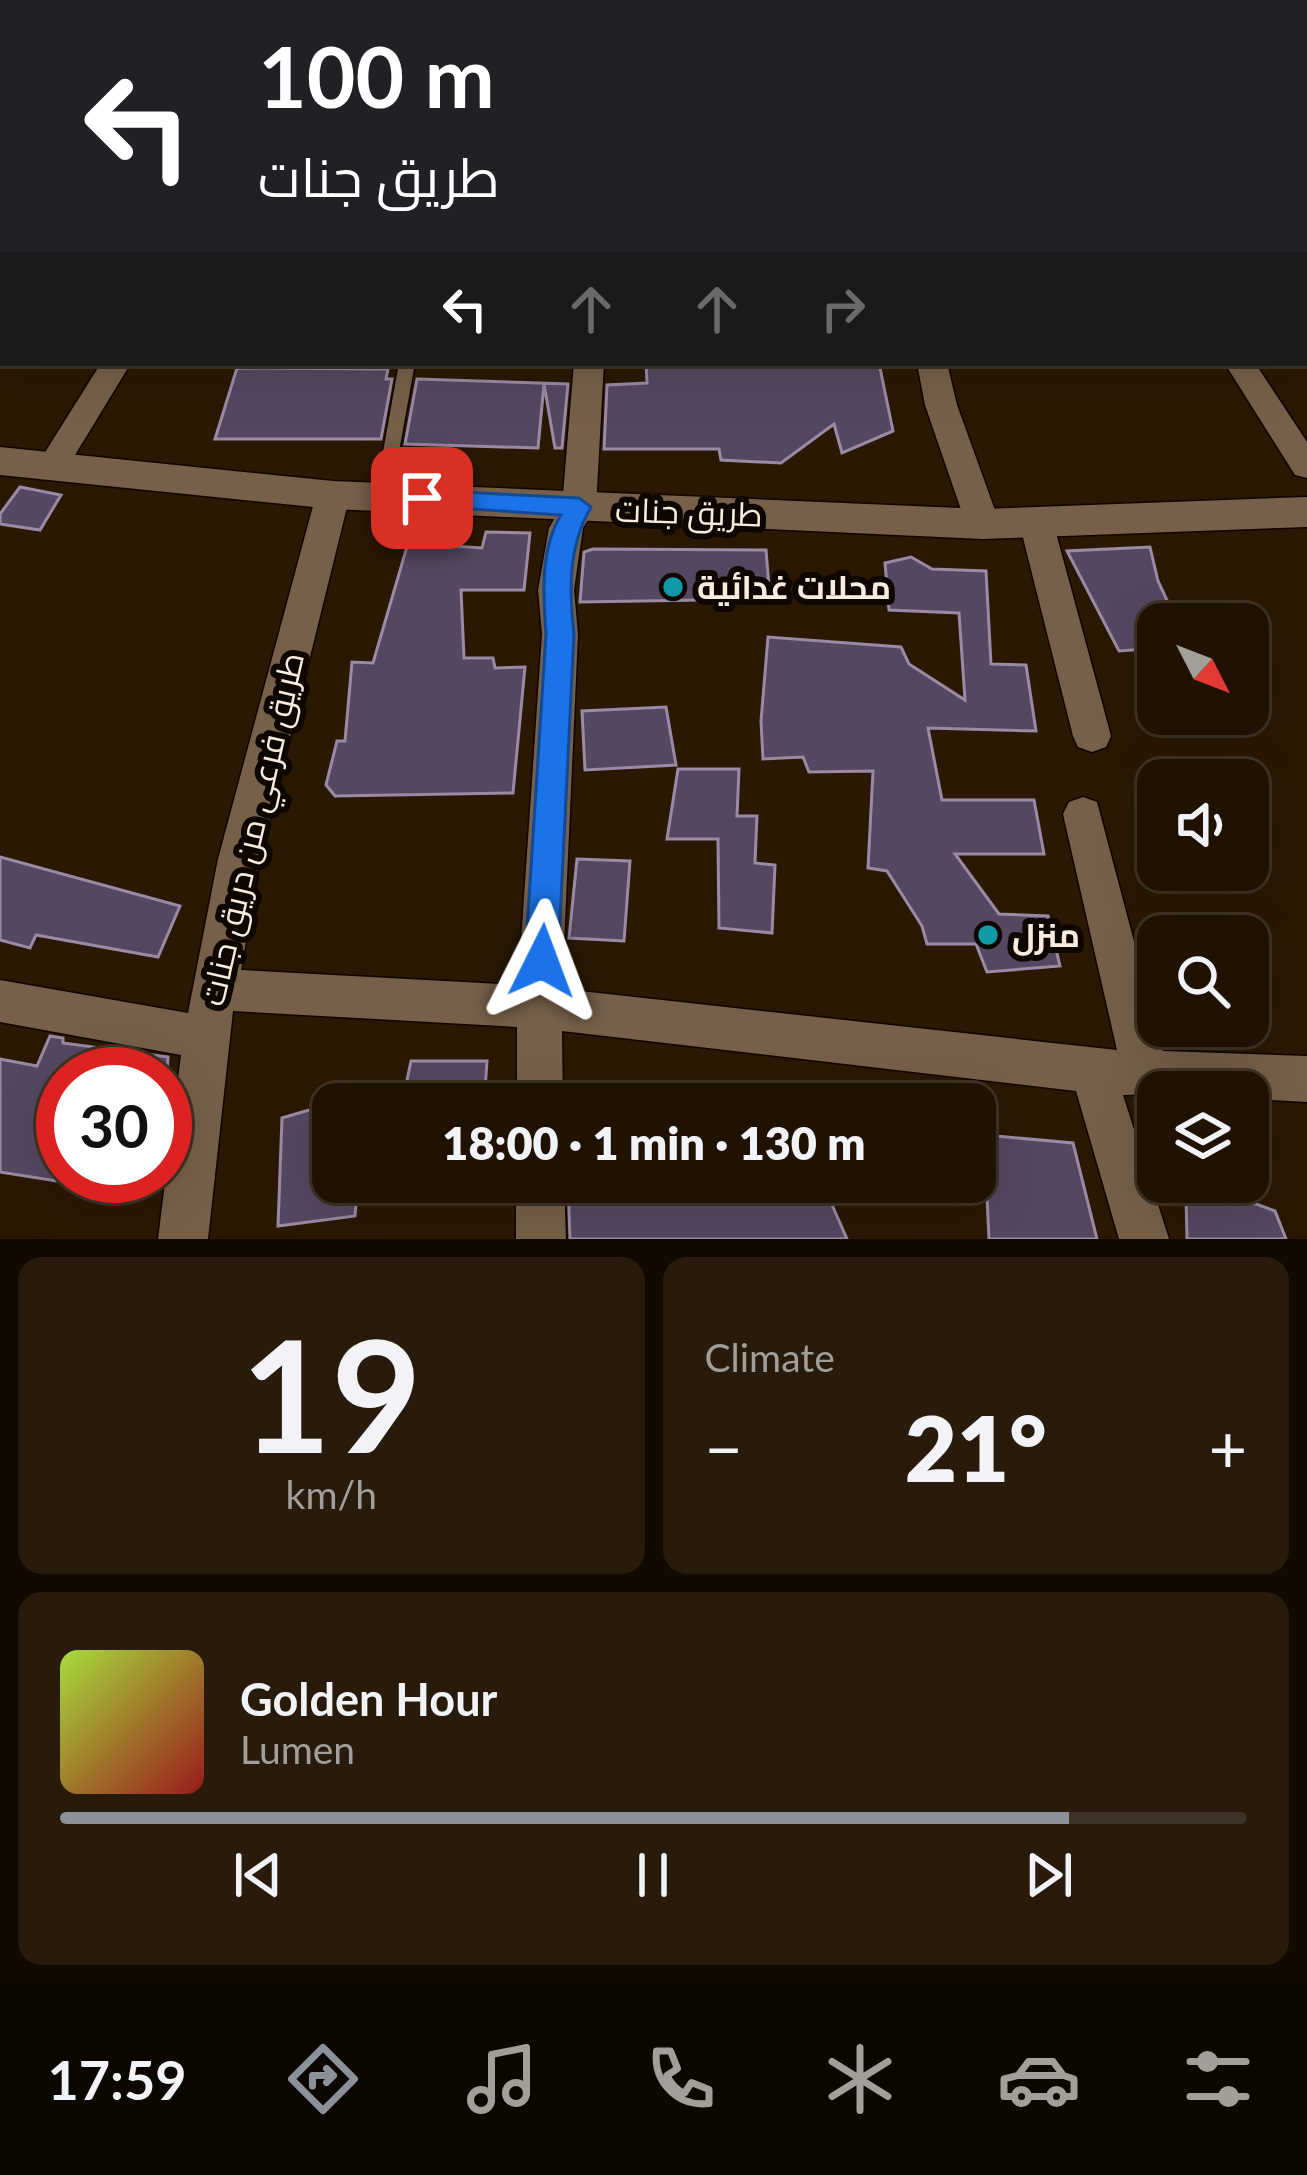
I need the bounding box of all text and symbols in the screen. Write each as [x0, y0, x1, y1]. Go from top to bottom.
text: 100 m [258, 25, 495, 126]
icon: left [60, 48, 216, 204]
text: طريق جنات [258, 144, 500, 209]
icon: left [432, 276, 498, 342]
icon: ahead [558, 276, 624, 342]
icon: ahead [684, 276, 750, 342]
icon: right [810, 276, 876, 342]
pin [371, 447, 473, 549]
icon: arrive [389, 465, 455, 531]
street label: طريق جنات [614, 488, 764, 536]
place label: محلات غدائية [697, 566, 891, 606]
marker: محلات غدائية [660, 574, 686, 600]
north arrow [1137, 603, 1269, 735]
map controls [1137, 603, 1269, 1203]
street label: طريق فرعي من دريق جنات [191, 648, 318, 1011]
button: sound [1137, 759, 1269, 891]
position arrow [479, 898, 605, 1024]
place label: منزل [1012, 914, 1080, 956]
button: search [1137, 915, 1269, 1047]
marker: منزل [975, 922, 1001, 948]
speed limit sign: 30 [36, 1047, 192, 1203]
button: layers [1137, 1071, 1269, 1203]
text: 18:00 · 1 min · 130 m [442, 1116, 866, 1170]
text: 19 [241, 1299, 422, 1486]
text: Climate [705, 1334, 835, 1380]
text: 21° [905, 1393, 1047, 1501]
text: − [705, 1408, 743, 1487]
text: + [1209, 1408, 1247, 1487]
text: km/h [286, 1471, 377, 1517]
text: Golden Hour [240, 1672, 497, 1726]
text: Lumen [240, 1726, 355, 1772]
icon: previous [225, 1842, 291, 1908]
icon: pause [620, 1842, 686, 1908]
icon: next [1016, 1842, 1082, 1908]
icon: directions [281, 2037, 365, 2121]
icon: music [460, 2037, 544, 2121]
icon: phone [639, 2037, 723, 2121]
icon: climate [818, 2037, 902, 2121]
icon: car [997, 2037, 1081, 2121]
icon: filters [1176, 2037, 1260, 2121]
text: 17:59 [47, 2047, 187, 2112]

